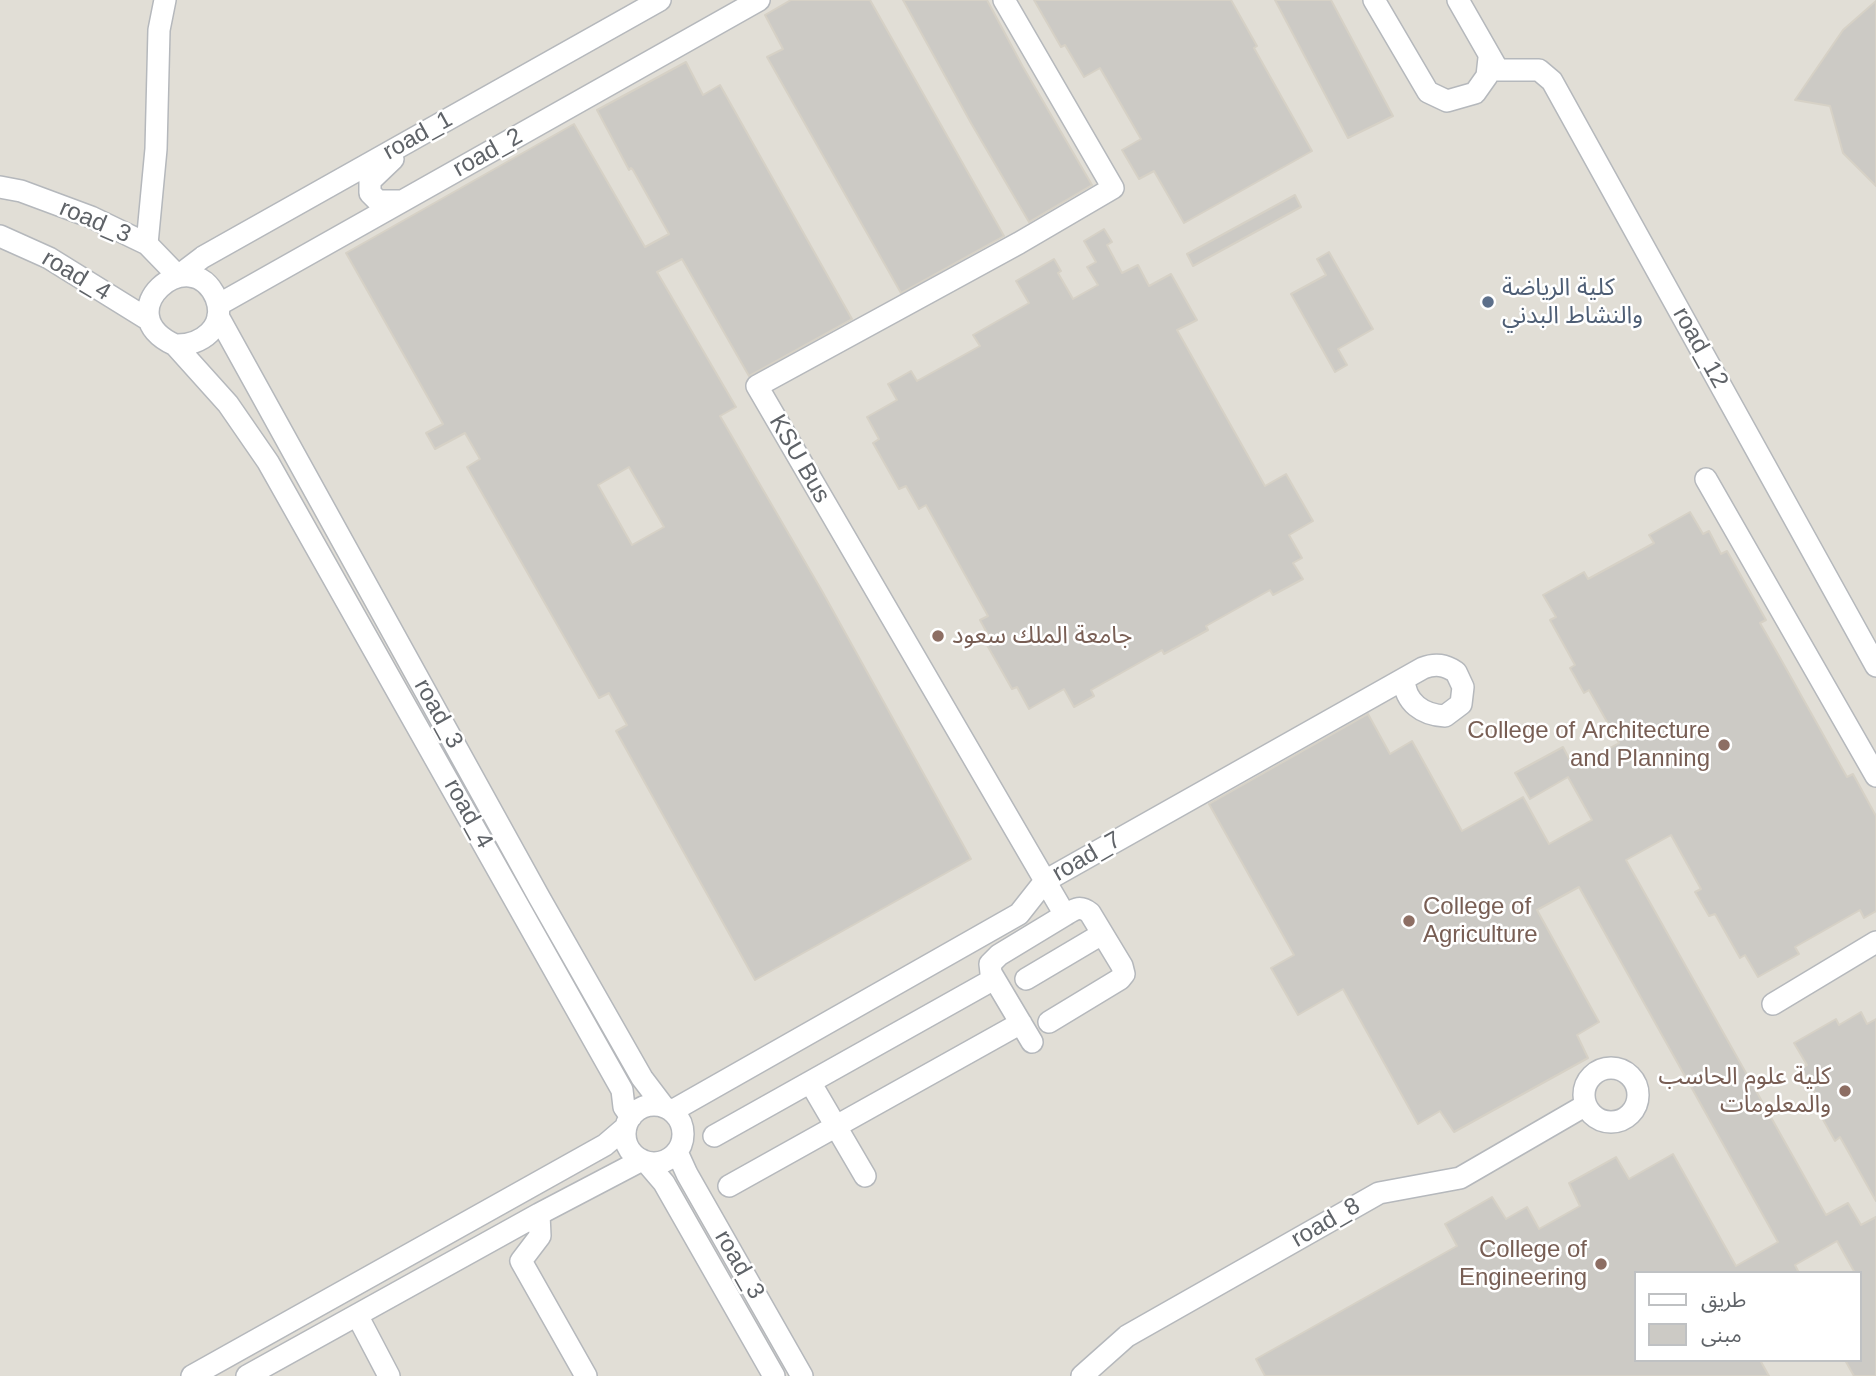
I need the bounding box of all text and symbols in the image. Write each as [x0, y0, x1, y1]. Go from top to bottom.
street label: road_1 [378, 105, 458, 167]
street label: road_2 [448, 122, 528, 184]
street label: road_3 [55, 194, 135, 250]
street label: road_4 [37, 244, 115, 308]
place label: كلية الرياضة والنشاط البدني [1502, 274, 1643, 330]
marker: كلية الرياضة والنشاط البدني [1480, 294, 1496, 310]
street label: road_12 [1666, 303, 1734, 393]
street label: KSU Bus [762, 410, 836, 508]
place label: جامعة الملك سعود [952, 622, 1132, 650]
marker: جامعة الملك سعود [930, 628, 946, 644]
street label: road_3 [407, 674, 469, 754]
place label: College of Architecture and Planning [1467, 717, 1710, 773]
marker: College of Architecture and Planning [1716, 737, 1732, 753]
street label: road_4 [437, 774, 499, 854]
street label: road_7 [1047, 826, 1127, 888]
place label: College of Agriculture [1423, 893, 1538, 949]
marker: College of Agriculture [1401, 913, 1417, 929]
place label: كلية علوم الحاسب والمعلومات [1658, 1063, 1831, 1119]
marker: كلية علوم الحاسب والمعلومات [1837, 1083, 1853, 1099]
street label: road_8 [1286, 1192, 1366, 1254]
street label: road_3 [708, 1225, 770, 1305]
place label: College of Engineering [1459, 1236, 1587, 1292]
marker: College of Engineering [1593, 1256, 1609, 1272]
legend [1634, 1271, 1862, 1362]
text: طريق [1701, 1288, 1746, 1311]
text: مبنى [1701, 1323, 1742, 1346]

